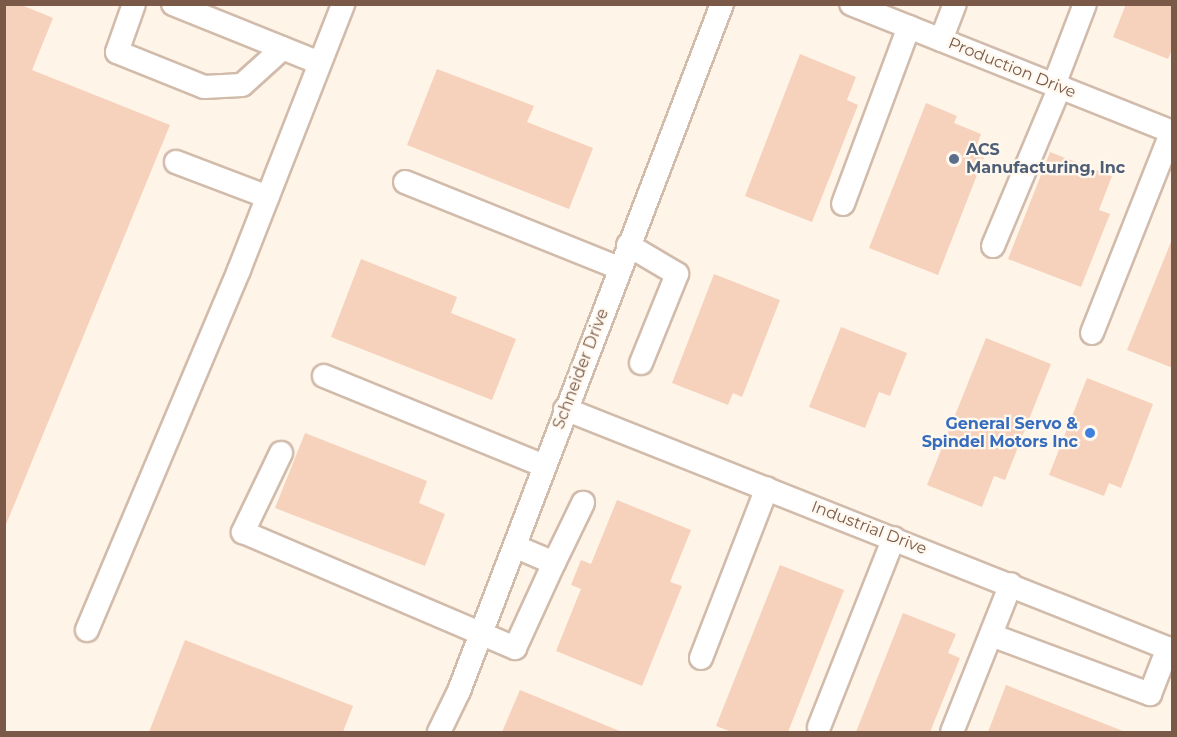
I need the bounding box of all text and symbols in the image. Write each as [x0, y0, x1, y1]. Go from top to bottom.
street label: Production Drive [945, 34, 1079, 102]
place label: ACS Manufacturing, Inc [966, 140, 1125, 178]
marker: ACS Manufacturing, Inc [947, 152, 961, 166]
street label: Schneider Drive [549, 306, 613, 432]
place label: General Servo & Spindel Motors Inc [922, 414, 1078, 452]
marker: General Servo & Spindel Motors Inc [1083, 426, 1097, 440]
street label: Industrial Drive [809, 497, 929, 559]

